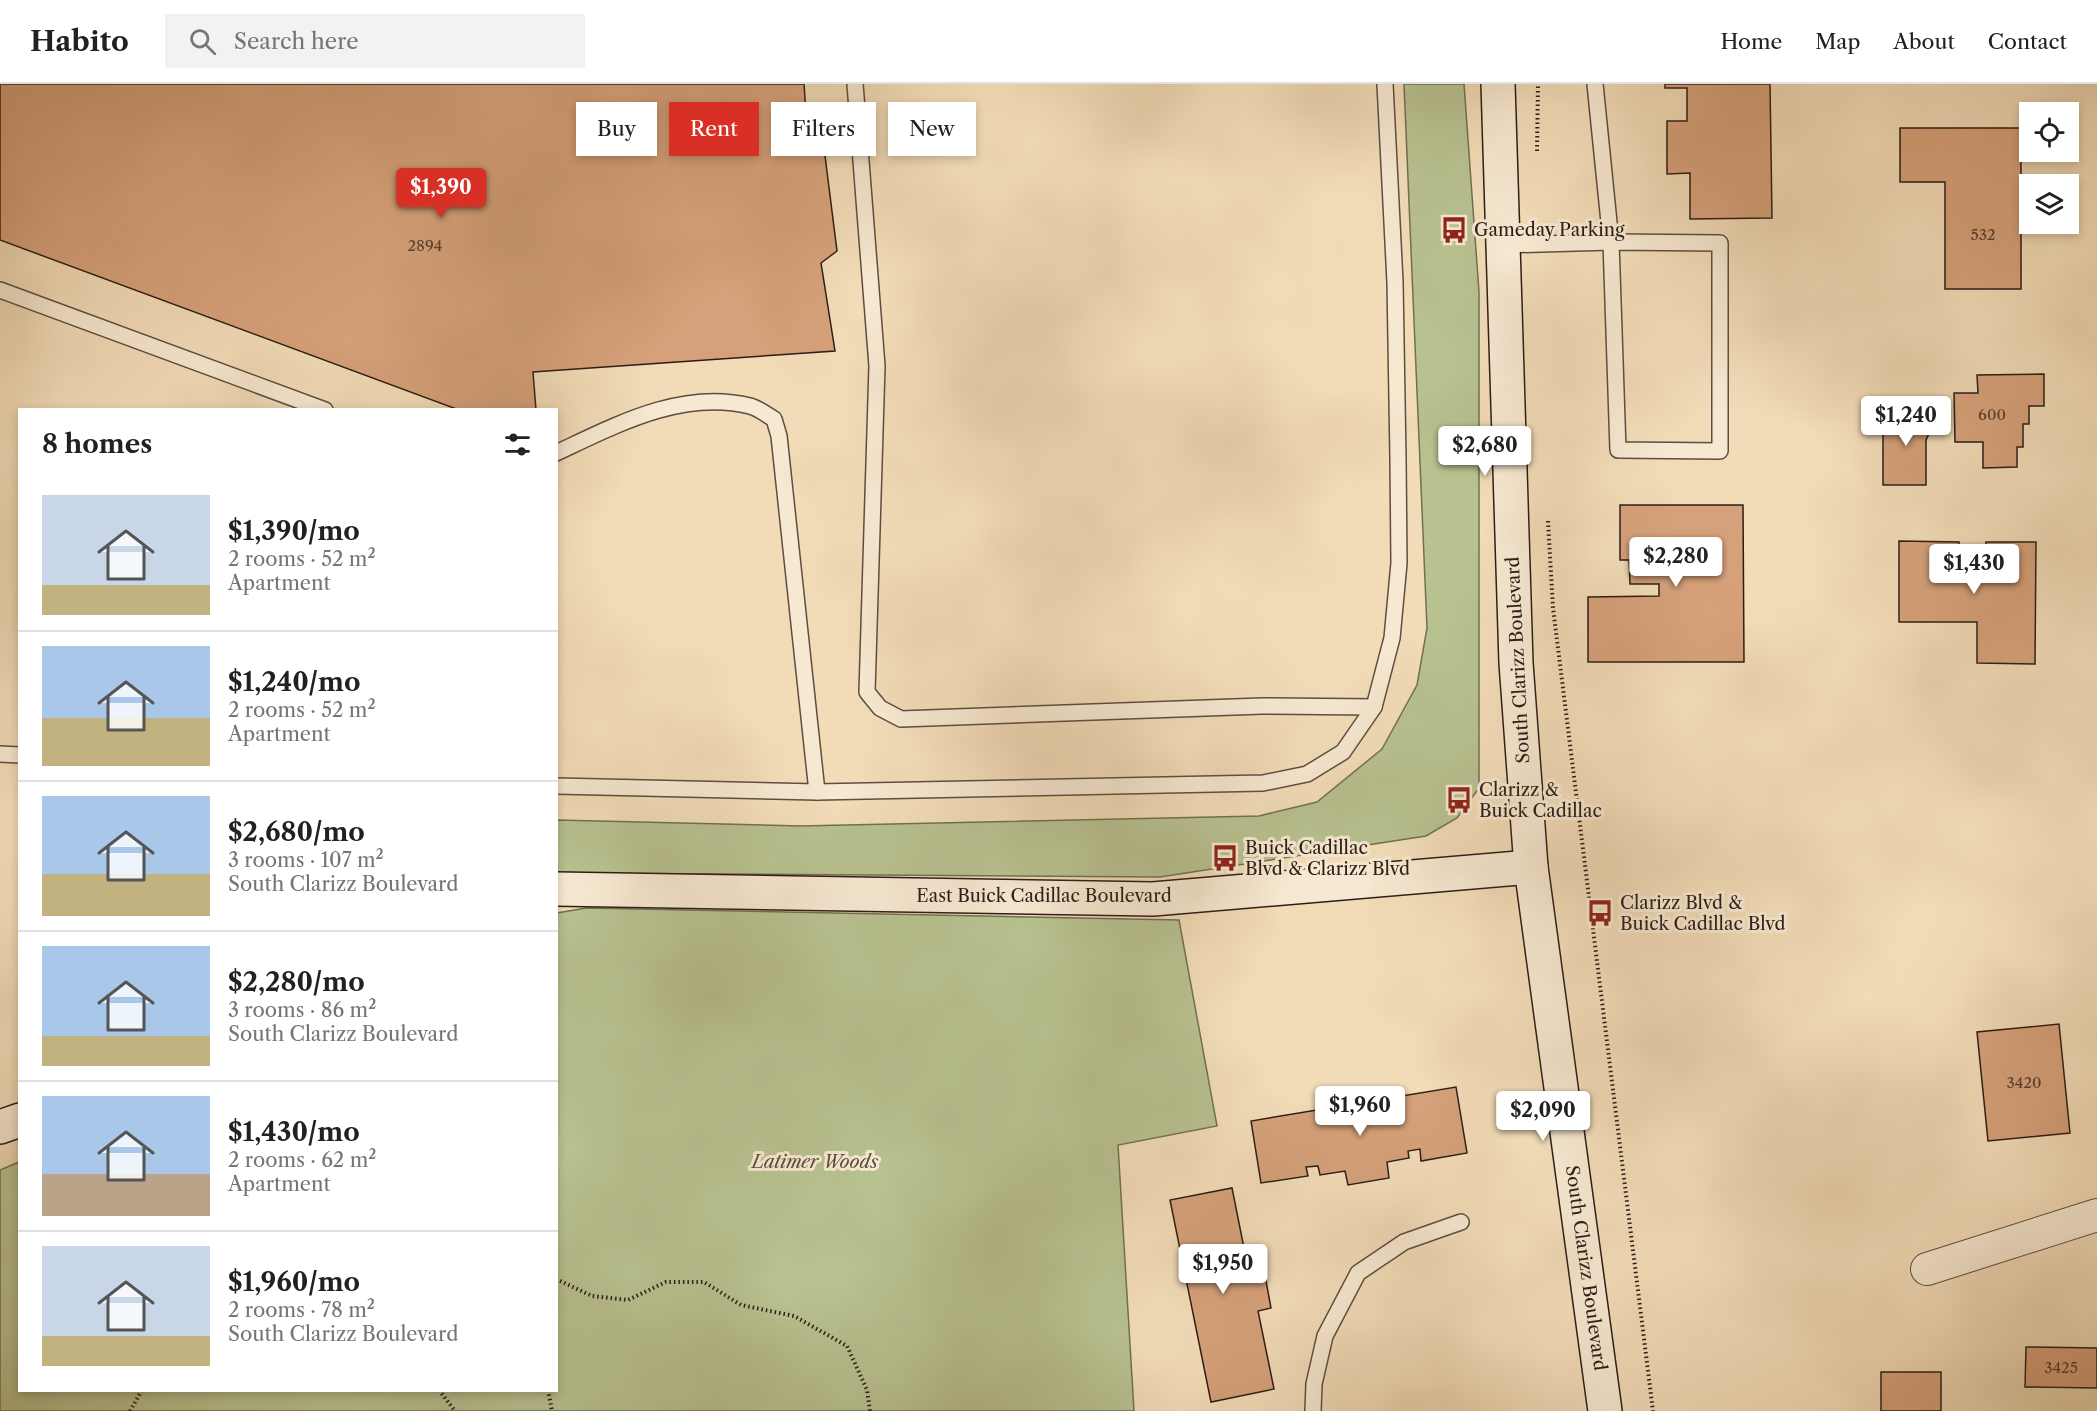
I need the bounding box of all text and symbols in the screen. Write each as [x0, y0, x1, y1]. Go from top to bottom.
search box [165, 14, 585, 68]
text: Habito [30, 24, 129, 58]
icon: search [186, 25, 219, 58]
text: Search here [234, 28, 358, 55]
text: Home [1721, 29, 1782, 54]
text: Map [1815, 29, 1860, 54]
text: About [1893, 29, 1955, 54]
text: Contact [1988, 29, 2067, 54]
chip: Buy [576, 102, 657, 156]
chip: Rent [669, 102, 759, 156]
chip: Filters [771, 102, 876, 156]
chip: New [888, 102, 976, 156]
map controls [2019, 102, 2079, 234]
button: locate [2019, 102, 2079, 162]
pin: $1,390 [392, 168, 490, 219]
button: layers [2019, 174, 2079, 234]
text: $1,390 [410, 175, 472, 199]
bus stop icon: Gameday Parking [1439, 215, 1469, 245]
place label: Gameday Parking [1474, 219, 1625, 241]
house number: 532 [1970, 225, 1996, 244]
house number: 2894 [408, 236, 442, 255]
pin: $1,240 [1857, 396, 1955, 447]
text: $1,240 [1875, 403, 1937, 427]
house number: 600 [1978, 405, 2006, 424]
pin: $2,680 [1436, 426, 1534, 477]
text: 8 homes [42, 428, 152, 460]
icon: filters [501, 428, 534, 461]
text: $2,680 [1452, 433, 1518, 457]
text: $1,390/mo [228, 515, 360, 547]
icon: home [90, 519, 162, 591]
pin: $2,280 [1627, 537, 1725, 588]
text: $2,280 [1643, 544, 1709, 568]
pin: $1,430 [1925, 544, 2023, 595]
text: 2 rooms · 52 m² [228, 547, 376, 571]
text: $1,430 [1943, 551, 2005, 575]
street label: South Clarizz Boulevard [1502, 556, 1534, 764]
text: Apartment [228, 571, 331, 595]
text: $1,240/mo [228, 666, 360, 698]
icon: home [90, 670, 162, 742]
text: 2 rooms · 52 m² [228, 698, 376, 722]
text: Apartment [228, 722, 331, 746]
place label: Clarizz & Buick Cadillac [1479, 779, 1602, 822]
bus stop icon: Clarizz & Buick Cadillac [1444, 785, 1474, 815]
text: $2,680/mo [228, 816, 365, 848]
icon: home [90, 820, 162, 892]
place label: Buick Cadillac Blvd & Clarizz Blvd [1245, 837, 1410, 880]
bus stop icon: Buick Cadillac Blvd & Clarizz Blvd [1210, 843, 1240, 873]
text: 3 rooms · 107 m² [228, 848, 384, 872]
text: South Clarizz Boulevard [228, 872, 458, 896]
street label: East Buick Cadillac Boulevard [916, 885, 1172, 907]
place label: Clarizz Blvd & Buick Cadillac Blvd [1620, 892, 1786, 935]
bus stop icon: Clarizz Blvd & Buick Cadillac Blvd [1585, 898, 1615, 928]
text: $2,280/mo [228, 966, 365, 998]
icon: home [90, 970, 162, 1042]
text: 3 rooms · 86 m² [228, 998, 376, 1022]
text: South Clarizz Boulevard [228, 1022, 458, 1046]
house number: 3420 [2006, 1073, 2042, 1092]
pin: $1,960 [1311, 1086, 1409, 1137]
pin: $2,090 [1494, 1091, 1592, 1142]
text: $1,960 [1329, 1093, 1391, 1117]
text: $2,090 [1510, 1098, 1576, 1122]
text: $1,430/mo [228, 1116, 360, 1148]
icon: home [90, 1120, 162, 1192]
text: 2 rooms · 62 m² [228, 1148, 376, 1172]
park label: Latimer Woods [750, 1151, 878, 1173]
street label: South Clarizz Boulevard [1561, 1164, 1611, 1372]
text: Apartment [228, 1172, 331, 1196]
pin: $1,950 [1174, 1244, 1272, 1295]
text: $1,950 [1193, 1251, 1253, 1275]
text: $1,960/mo [228, 1266, 360, 1298]
icon: home [90, 1270, 162, 1342]
text: 2 rooms · 78 m² [228, 1298, 375, 1322]
text: South Clarizz Boulevard [228, 1322, 458, 1346]
house number: 3425 [2044, 1358, 2078, 1377]

